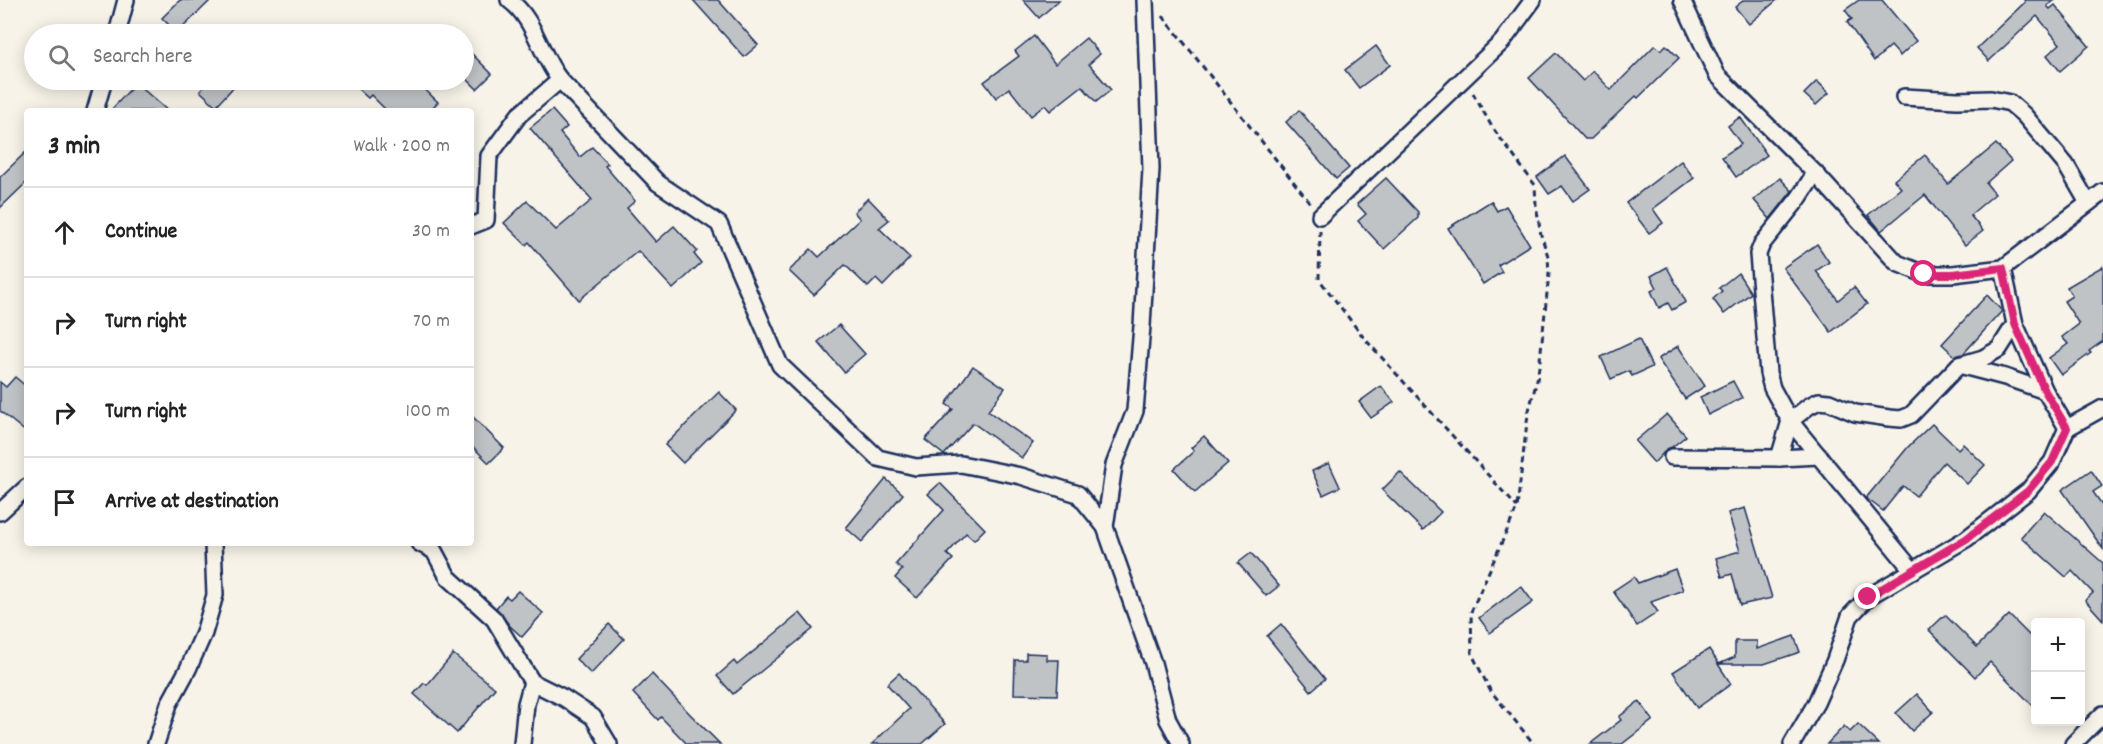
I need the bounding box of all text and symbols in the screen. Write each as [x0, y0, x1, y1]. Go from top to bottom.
search box [24, 24, 474, 90]
icon: search [45, 41, 78, 74]
text: Search here [93, 42, 192, 73]
text: 3 min [48, 129, 100, 166]
text: Walk · 200 m [354, 133, 450, 161]
icon: ahead [48, 216, 81, 249]
text: Continue [105, 217, 177, 248]
text: 30 m [412, 218, 450, 246]
route start [1910, 260, 1936, 286]
icon: right [48, 306, 81, 339]
text: Turn right [105, 307, 187, 338]
text: 70 m [413, 308, 450, 336]
icon: right [48, 396, 81, 429]
text: Turn right [105, 397, 187, 428]
text: 100 m [406, 398, 450, 426]
icon: arrive [48, 486, 81, 519]
text: Arrive at destination [105, 487, 279, 518]
route end [1854, 583, 1880, 609]
map controls [2031, 618, 2085, 726]
button: + [2031, 618, 2085, 672]
button: − [2031, 672, 2085, 726]

